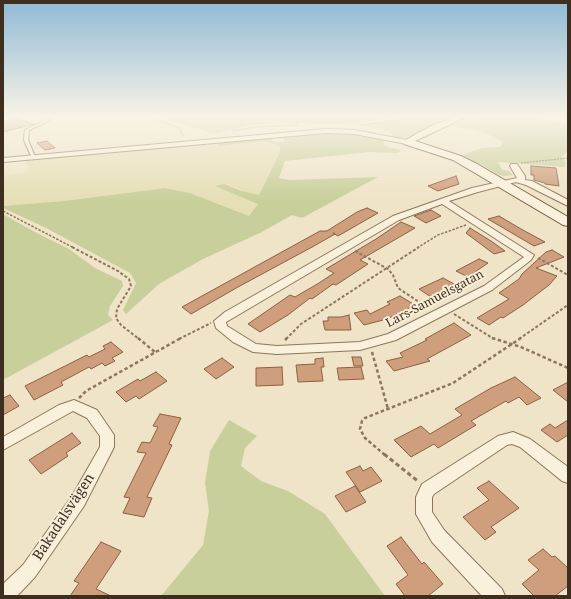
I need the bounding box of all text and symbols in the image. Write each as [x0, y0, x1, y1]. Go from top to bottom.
street label: Lars-Samuelsgatan [384, 267, 486, 331]
street label: Bakadalsvägen [30, 470, 98, 564]

